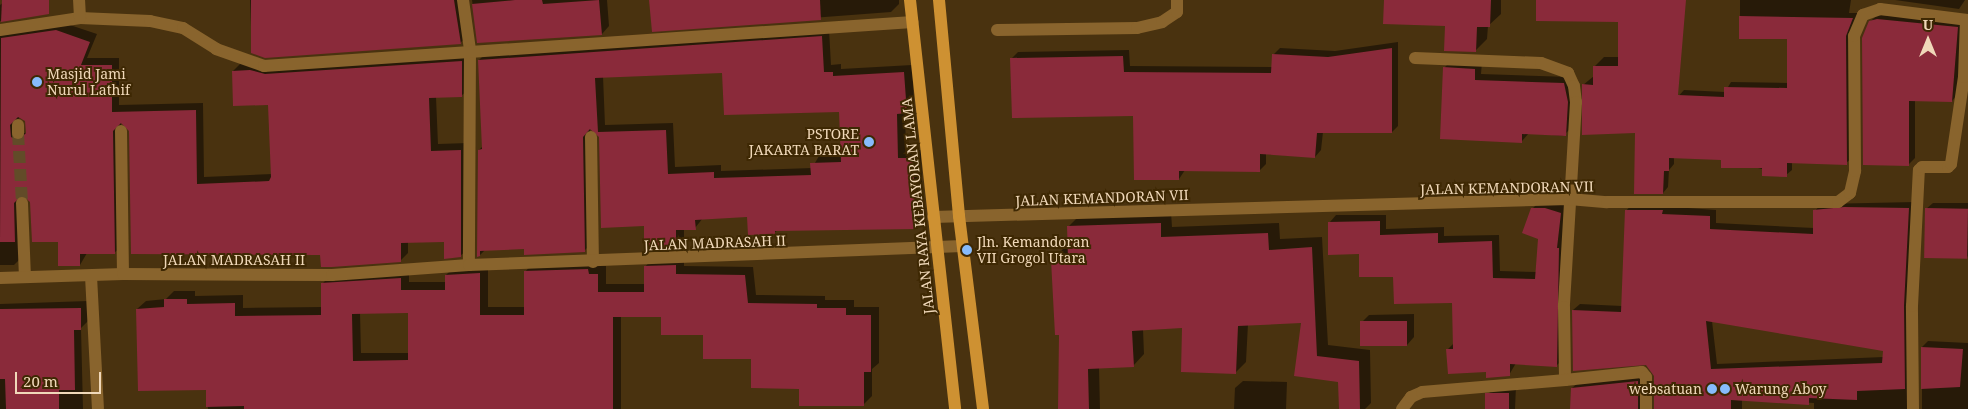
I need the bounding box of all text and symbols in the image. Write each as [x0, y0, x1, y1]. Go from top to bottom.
north arrow [1903, 15, 1953, 65]
text: U [1923, 15, 1933, 34]
place label: Masjid Jami Nurul Lathif [47, 66, 130, 98]
marker: Masjid Jami Nurul Lathif [31, 76, 43, 88]
street label: JALAN RAYA KEBAYORAN LAMA [898, 97, 938, 315]
place label: PSTORE JAKARTA BARAT [749, 126, 859, 158]
marker: PSTORE JAKARTA BARAT [863, 136, 875, 148]
street label: JALAN KEMANDORAN VII [1420, 178, 1594, 198]
street label: JALAN KEMANDORAN VII [1015, 187, 1189, 209]
street label: JALAN MADRASAH II [644, 232, 786, 254]
place label: Jln. Kemandoran VII Grogol Utara [977, 234, 1090, 266]
marker: Jln. Kemandoran VII Grogol Utara [961, 244, 973, 256]
street label: JALAN MADRASAH II [163, 252, 305, 268]
scale bar [18, 362, 104, 394]
text: 20 m [23, 371, 58, 391]
place label: websatuan [1629, 381, 1702, 397]
place label: Warung Aboy [1735, 381, 1826, 397]
marker: websatuan [1706, 383, 1718, 395]
marker: Warung Aboy [1719, 383, 1731, 395]

